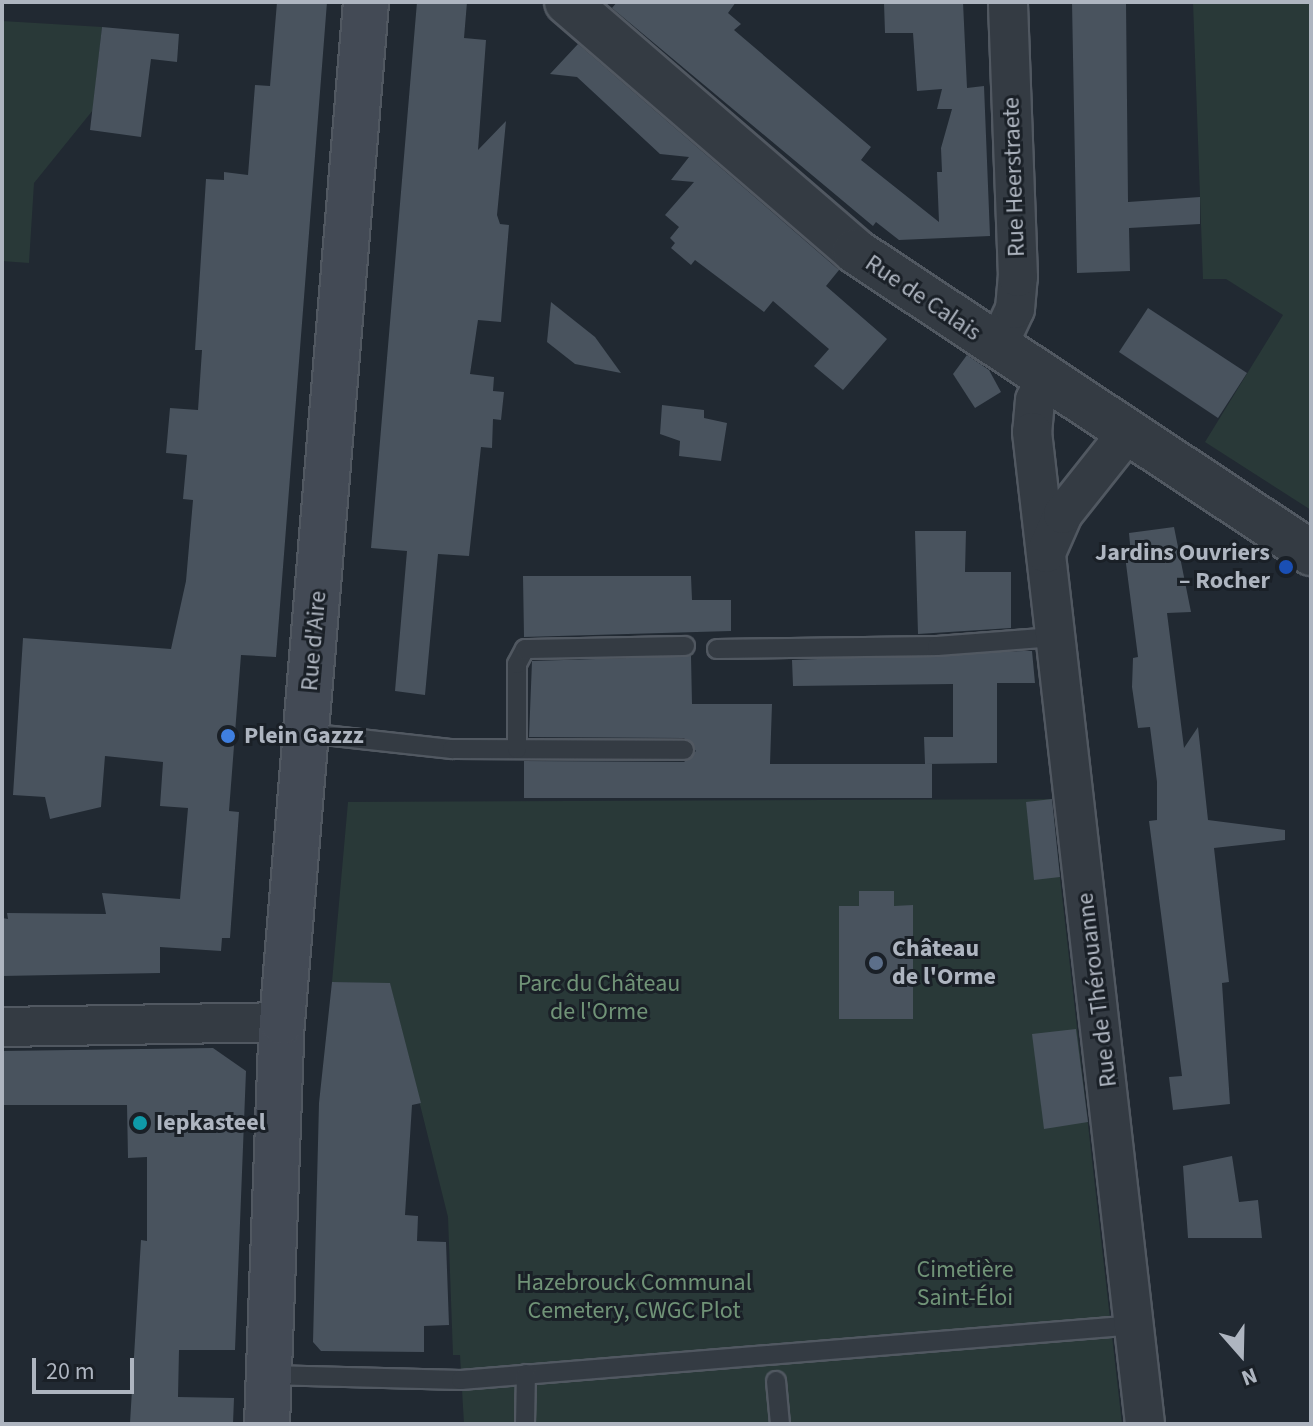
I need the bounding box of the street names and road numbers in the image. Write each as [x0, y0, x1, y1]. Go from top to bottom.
street label: Rue Heerstraete [997, 97, 1031, 257]
street label: Rue de Calais [860, 249, 986, 347]
street label: Rue d'Aire [295, 590, 333, 692]
street label: Rue de Thérouanne [1071, 891, 1123, 1089]

